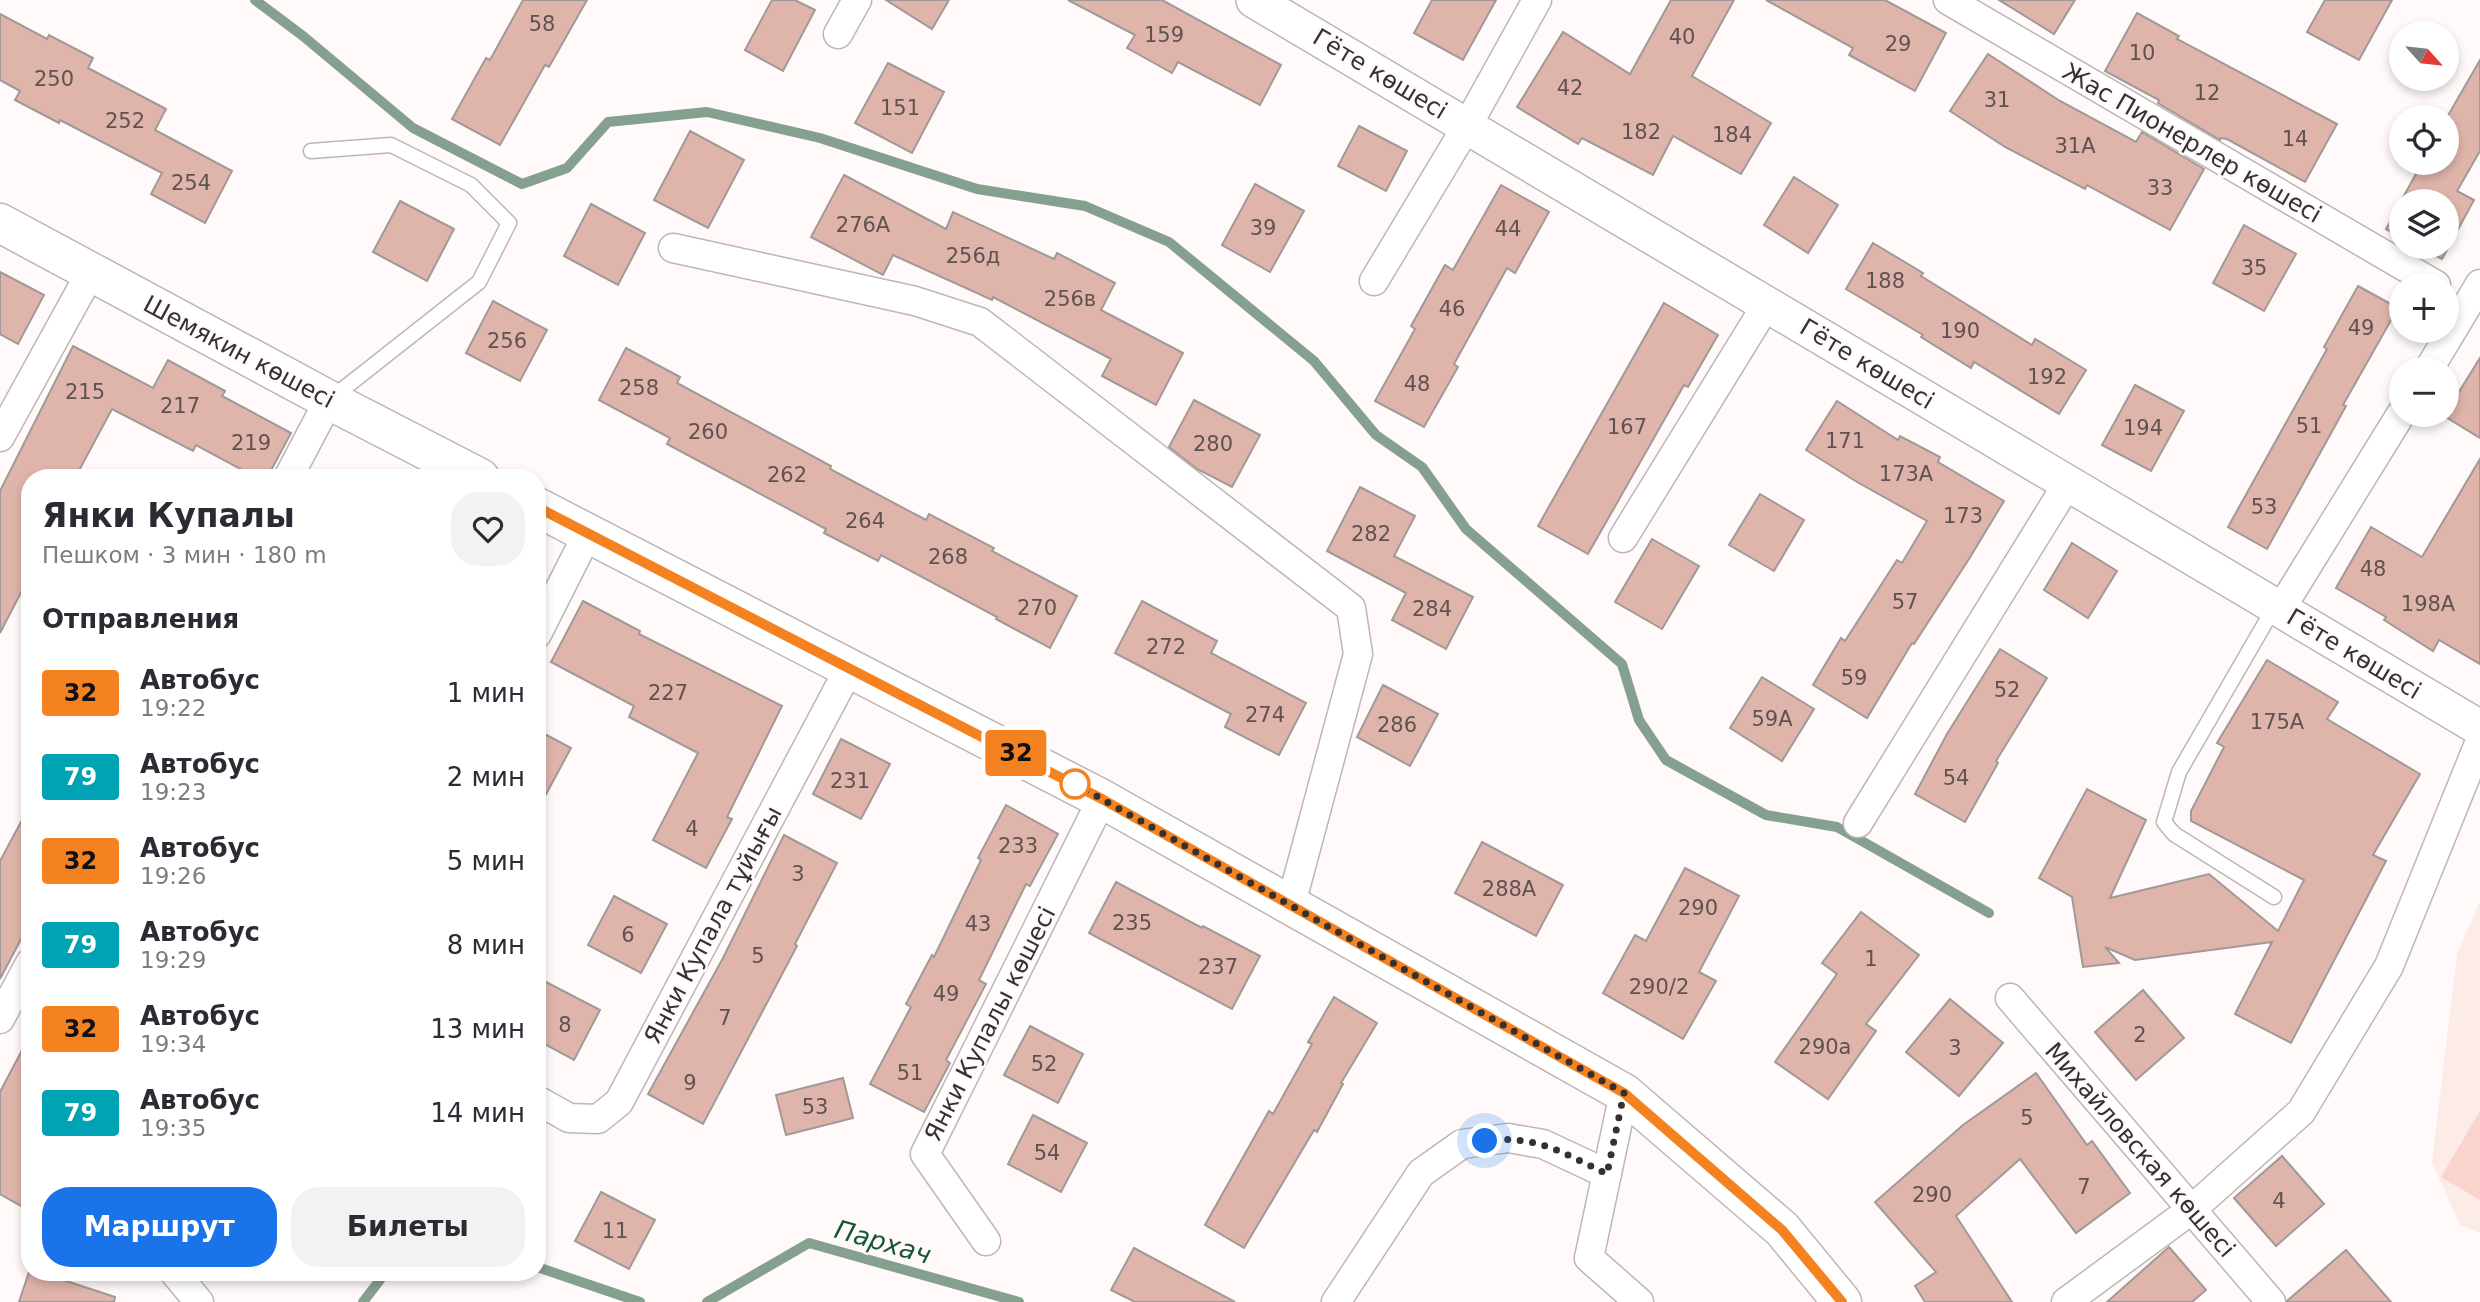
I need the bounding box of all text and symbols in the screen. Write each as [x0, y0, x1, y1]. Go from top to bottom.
house number: 58 [529, 12, 555, 36]
north arrow [2389, 21, 2459, 91]
map controls [2389, 21, 2459, 427]
house number: 159 [1144, 23, 1184, 47]
street label: Гёте көшесі [1308, 23, 1452, 125]
house number: 40 [1669, 25, 1695, 49]
house number: 29 [1885, 32, 1911, 56]
house number: 10 [2129, 41, 2155, 65]
street label: Жас Пионерлер көшесі [2058, 57, 2326, 229]
house number: 250 [34, 67, 74, 91]
house number: 42 [1557, 76, 1583, 100]
house number: 12 [2194, 81, 2220, 105]
house number: 31 [1984, 88, 2010, 112]
house number: 151 [880, 96, 920, 120]
button: locate [2389, 105, 2459, 175]
house number: 252 [105, 109, 145, 133]
house number: 182 [1621, 120, 1661, 144]
house number: 184 [1712, 123, 1752, 147]
house number: 14 [2282, 127, 2308, 151]
house number: 31А [2054, 134, 2096, 158]
house number: 254 [171, 171, 211, 195]
house number: 33 [2147, 176, 2173, 200]
button: layers [2389, 189, 2459, 259]
house number: 276А [836, 213, 891, 237]
house number: 39 [1250, 216, 1276, 240]
house number: 44 [1495, 217, 1521, 241]
house number: 256д [946, 244, 1000, 268]
house number: 35 [2241, 256, 2267, 280]
house number: 188 [1865, 269, 1905, 293]
button: + [2389, 273, 2459, 343]
house number: 256в [1044, 287, 1096, 311]
street label: Шемякин көшесі [139, 290, 339, 414]
house number: 46 [1439, 297, 1465, 321]
street label: Гёте көшесі [1795, 313, 1939, 415]
house number: 49 [2348, 316, 2374, 340]
house number: 190 [1940, 319, 1980, 343]
house number: 256 [487, 329, 527, 353]
button: − [2389, 357, 2459, 427]
house number: 192 [2027, 365, 2067, 389]
house number: 48 [1404, 372, 1430, 396]
house number: 258 [619, 376, 659, 400]
house number: 215 [65, 380, 105, 404]
house number: 217 [160, 394, 200, 418]
house number: 51 [2296, 414, 2322, 438]
house number: 167 [1607, 415, 1647, 439]
house number: 194 [2123, 416, 2163, 440]
house number: 260 [688, 420, 728, 444]
house number: 171 [1825, 429, 1865, 453]
house number: 219 [231, 431, 271, 455]
house number: 280 [1193, 432, 1233, 456]
house number: 173А [1879, 462, 1934, 486]
house number: 262 [767, 463, 807, 487]
button: heart [451, 492, 525, 566]
house number: 53 [2251, 495, 2277, 519]
text: Янки Купалы [42, 496, 295, 535]
house number: 173 [1943, 504, 1983, 528]
house number: 264 [845, 509, 885, 533]
house number: 282 [1351, 522, 1391, 546]
text: Пешком · 3 мин · 180 m [42, 542, 327, 568]
house number: 268 [928, 545, 968, 569]
house number: 48 [2360, 557, 2386, 581]
house number: 57 [1892, 590, 1918, 614]
house number: 198А [2401, 592, 2456, 616]
house number: 270 [1017, 596, 1057, 620]
house number: 284 [1412, 597, 1452, 621]
street label: Гёте көшесі [2282, 603, 2426, 705]
text: Отправления [42, 604, 239, 634]
house number: 272 [1146, 635, 1186, 659]
text: Автобус [140, 665, 260, 695]
house number: 59 [1841, 666, 1867, 690]
text: 1 мин [447, 678, 525, 708]
house number: 52 [1994, 678, 2020, 702]
text: 32 [64, 679, 97, 707]
house number: 227 [648, 681, 688, 705]
text: 19:22 [140, 695, 206, 721]
house number: 274 [1245, 703, 1285, 727]
house number: 59А [1751, 707, 1793, 731]
house number: 175А [2250, 710, 2305, 734]
house number: 286 [1377, 713, 1417, 737]
line badge: 32 [984, 730, 1048, 776]
text: 32 [999, 739, 1033, 767]
text: Автобус [140, 749, 260, 779]
text: 2 мин [447, 762, 525, 792]
text: 79 [64, 763, 97, 791]
house number: 54 [1943, 766, 1969, 790]
house number: 231 [830, 769, 870, 793]
unlabelled marker [1060, 769, 1090, 799]
text: 19:23 [140, 779, 206, 805]
street label: Янки Купала тұйығы [638, 801, 788, 1049]
house number: 4 [685, 817, 699, 841]
text: Автобус [140, 833, 260, 863]
house number: 233 [998, 834, 1038, 858]
text: 5 мин [447, 846, 525, 876]
text: 32 [64, 847, 97, 875]
house number: 3 [791, 862, 805, 886]
text: 19:26 [140, 863, 206, 889]
house number: 288А [1482, 877, 1537, 901]
house number: 290 [1678, 896, 1718, 920]
street label: Янки Купалы көшесі [919, 902, 1061, 1146]
house number: 235 [1112, 911, 1152, 935]
house number: 43 [965, 912, 991, 936]
text: Автобус [140, 917, 260, 947]
house number: 6 [621, 923, 635, 947]
text: 8 мин [447, 930, 525, 960]
text: 79 [64, 931, 97, 959]
house number: 5 [751, 944, 765, 968]
text: 19:29 [140, 947, 206, 973]
house number: 1 [1864, 947, 1878, 971]
house number: 237 [1198, 955, 1238, 979]
house number: 290/2 [1629, 975, 1689, 999]
house number: 49 [933, 982, 959, 1006]
text: Автобус [140, 1001, 260, 1031]
house number: 7 [718, 1006, 732, 1030]
house number: 8 [558, 1013, 572, 1037]
text: 13 мин [430, 1014, 525, 1044]
text: 32 [64, 1015, 97, 1043]
house number: 2 [2133, 1023, 2147, 1047]
text: 19:34 [140, 1031, 206, 1057]
house number: 290а [1799, 1035, 1851, 1059]
house number: 3 [1948, 1036, 1962, 1060]
street label: Михайловская көшесі [2039, 1037, 2241, 1263]
house number: 52 [1031, 1052, 1057, 1076]
house number: 51 [897, 1061, 923, 1085]
house number: 9 [683, 1071, 697, 1095]
text: Автобус [140, 1085, 260, 1115]
house number: 53 [802, 1095, 828, 1119]
text: 14 мин [430, 1098, 525, 1128]
text: 79 [64, 1099, 97, 1127]
house number: 5 [2020, 1106, 2034, 1130]
text: 19:35 [140, 1115, 206, 1141]
your location [1467, 1123, 1502, 1158]
house number: 54 [1034, 1141, 1060, 1165]
house number: 7 [2077, 1175, 2091, 1199]
house number: 290 [1912, 1183, 1952, 1207]
button: Маршрут [42, 1187, 277, 1267]
button: Билеты [291, 1187, 525, 1267]
house number: 4 [2272, 1189, 2286, 1213]
water label: Пархач [831, 1214, 935, 1270]
house number: 11 [602, 1219, 628, 1243]

